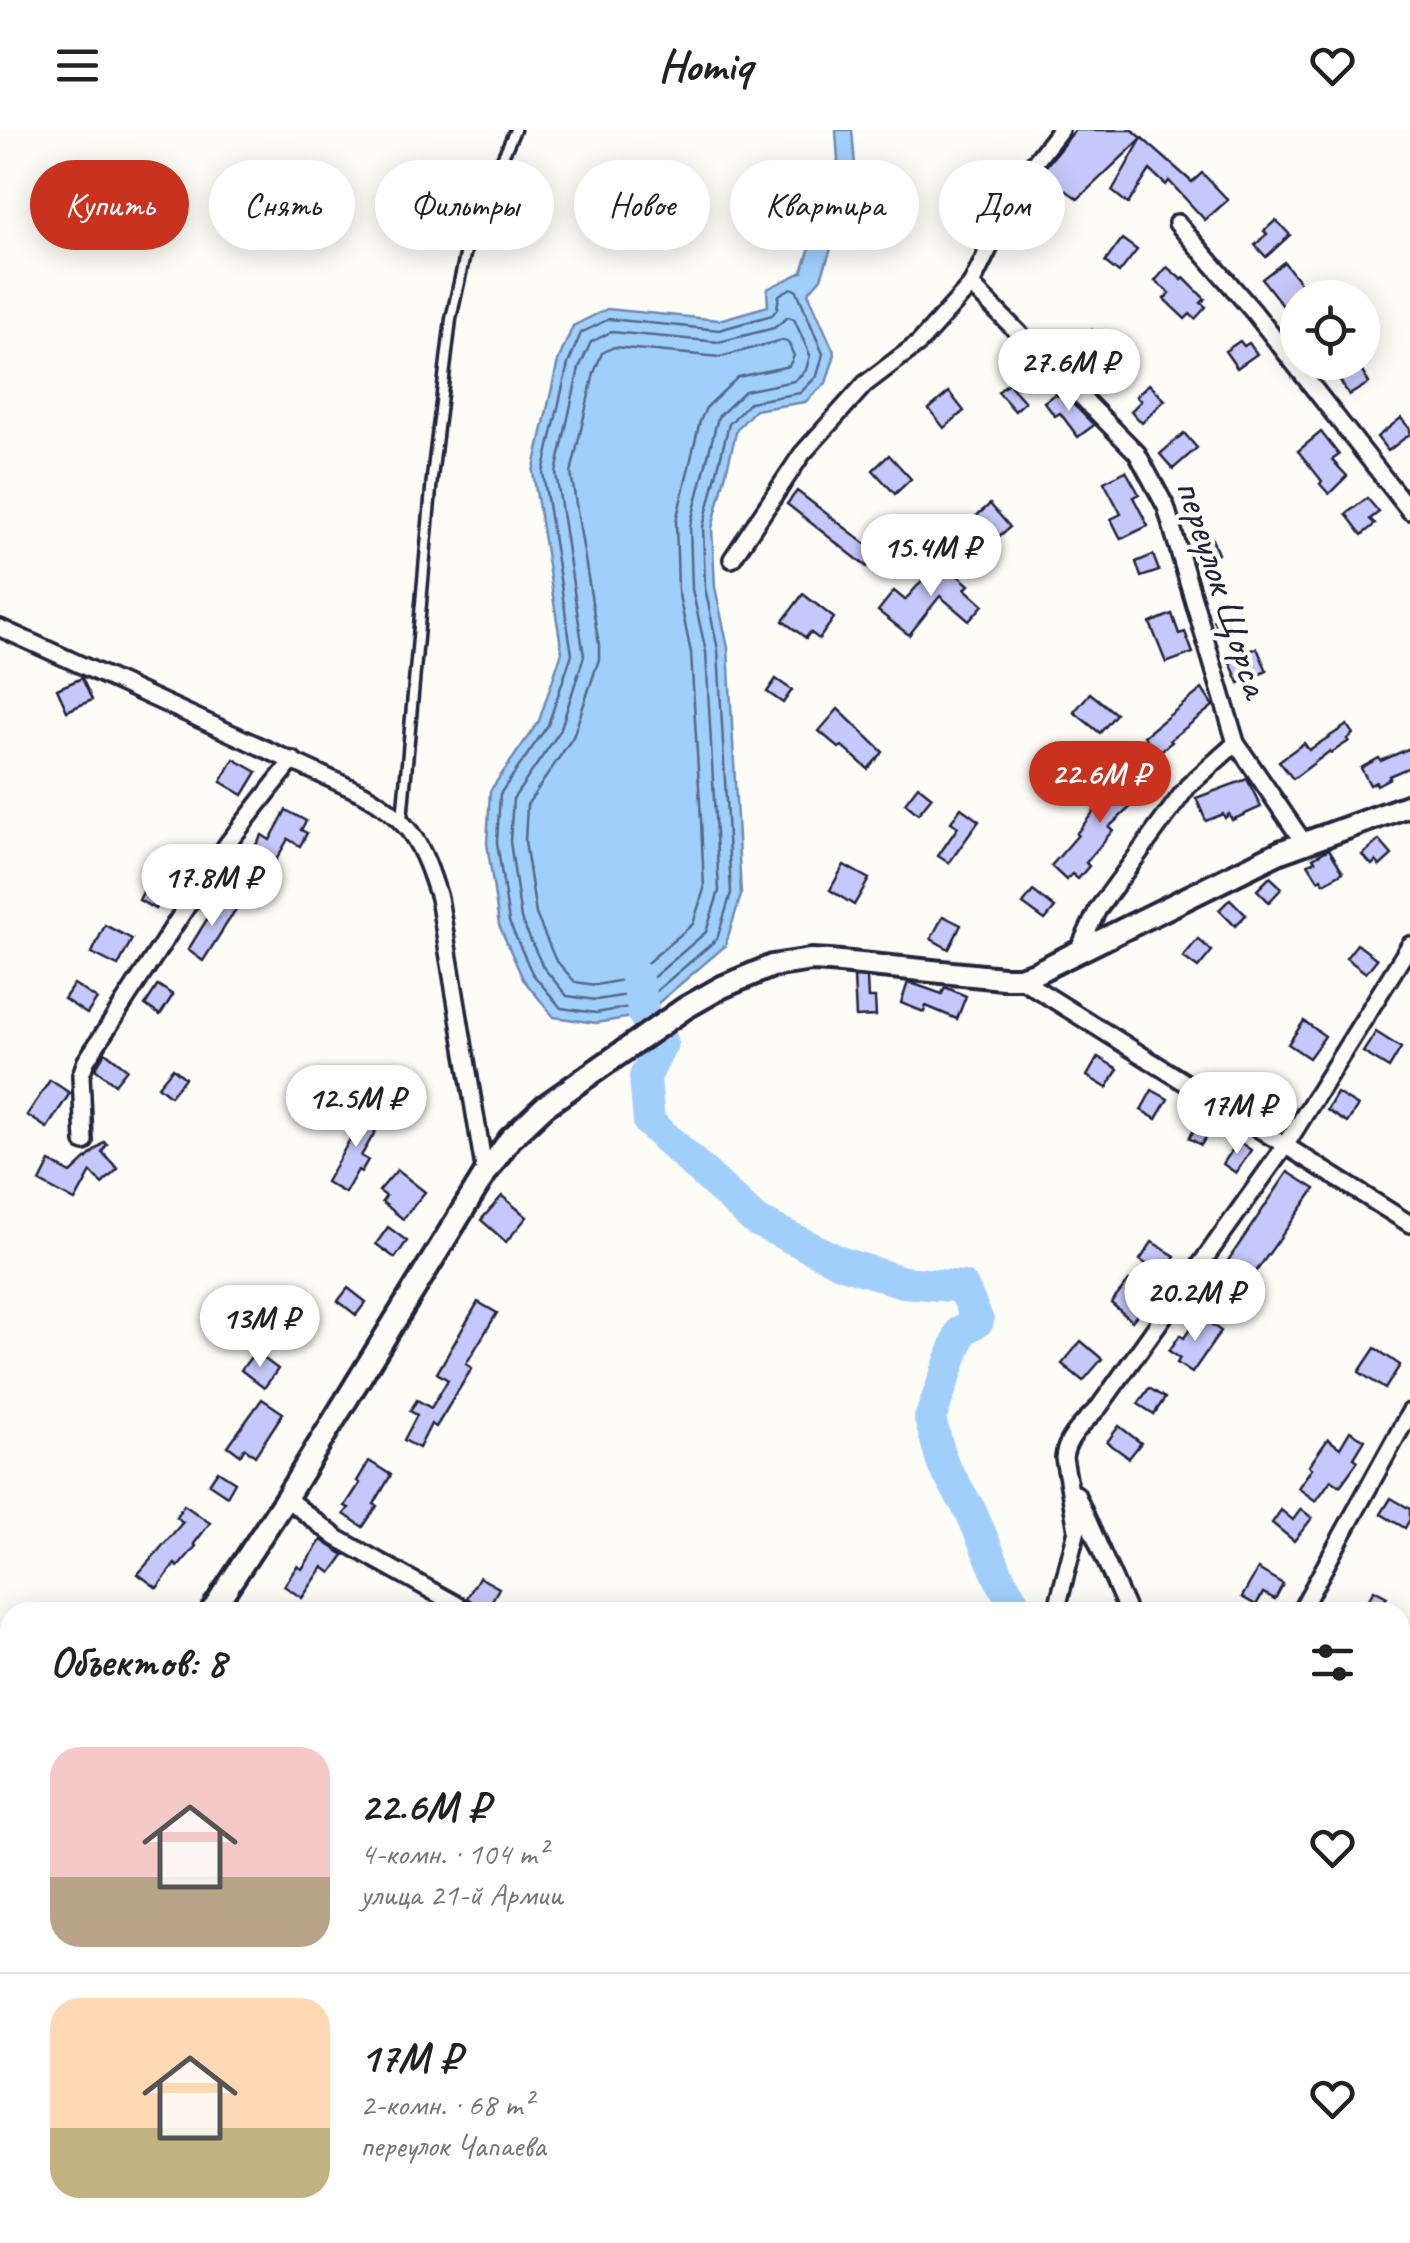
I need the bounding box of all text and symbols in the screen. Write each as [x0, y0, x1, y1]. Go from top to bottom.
text: Homiq [658, 37, 752, 94]
icon: menu [50, 38, 105, 93]
icon: heart [1305, 38, 1360, 93]
chip: Купить [30, 160, 189, 250]
chip: Снять [209, 160, 355, 250]
chip: Фильтры [375, 160, 554, 250]
chip: Новое [574, 160, 710, 250]
chip: Квартира [730, 160, 919, 250]
chip: Дом [939, 160, 1065, 250]
map controls [1280, 280, 1380, 380]
button: locate [1280, 280, 1380, 380]
pin: 27.6M ₽ [977, 329, 1161, 414]
text: 27.6M ₽ [1020, 341, 1118, 382]
street label: переулок Щорса [1163, 472, 1284, 707]
pin: 15.4M ₽ [839, 514, 1023, 599]
text: 15.4M ₽ [883, 526, 979, 567]
pin: 22.6M ₽ [1008, 741, 1192, 826]
text: 22.6M ₽ [1051, 753, 1149, 794]
pin: 17.8M ₽ [120, 844, 304, 929]
text: 17.8M ₽ [163, 856, 261, 897]
pin: 12.5M ₽ [264, 1065, 448, 1150]
pin: 17M ₽ [1167, 1072, 1307, 1157]
text: 12.5M ₽ [308, 1077, 404, 1118]
text: 17M ₽ [1199, 1084, 1275, 1125]
pin: 20.2M ₽ [1103, 1259, 1287, 1344]
text: 20.2M ₽ [1146, 1271, 1244, 1312]
pin: 13M ₽ [190, 1285, 330, 1370]
text: 13M ₽ [222, 1297, 298, 1338]
icon: filters [1305, 1635, 1360, 1690]
text: Объектов: 8 [50, 1636, 226, 1689]
text: 22.6M ₽ [360, 1780, 488, 1833]
icon: home [130, 1787, 250, 1907]
icon: heart [1305, 1820, 1360, 1875]
text: 4-комн. · 104 m² [360, 1833, 547, 1874]
text: улица 21-й Армии [360, 1874, 562, 1915]
text: 17M ₽ [360, 2031, 460, 2084]
icon: home [130, 2038, 250, 2158]
icon: heart [1305, 2071, 1360, 2126]
text: 2-комн. · 68 m² [360, 2084, 532, 2125]
text: переулок Чапаева [360, 2125, 545, 2166]

